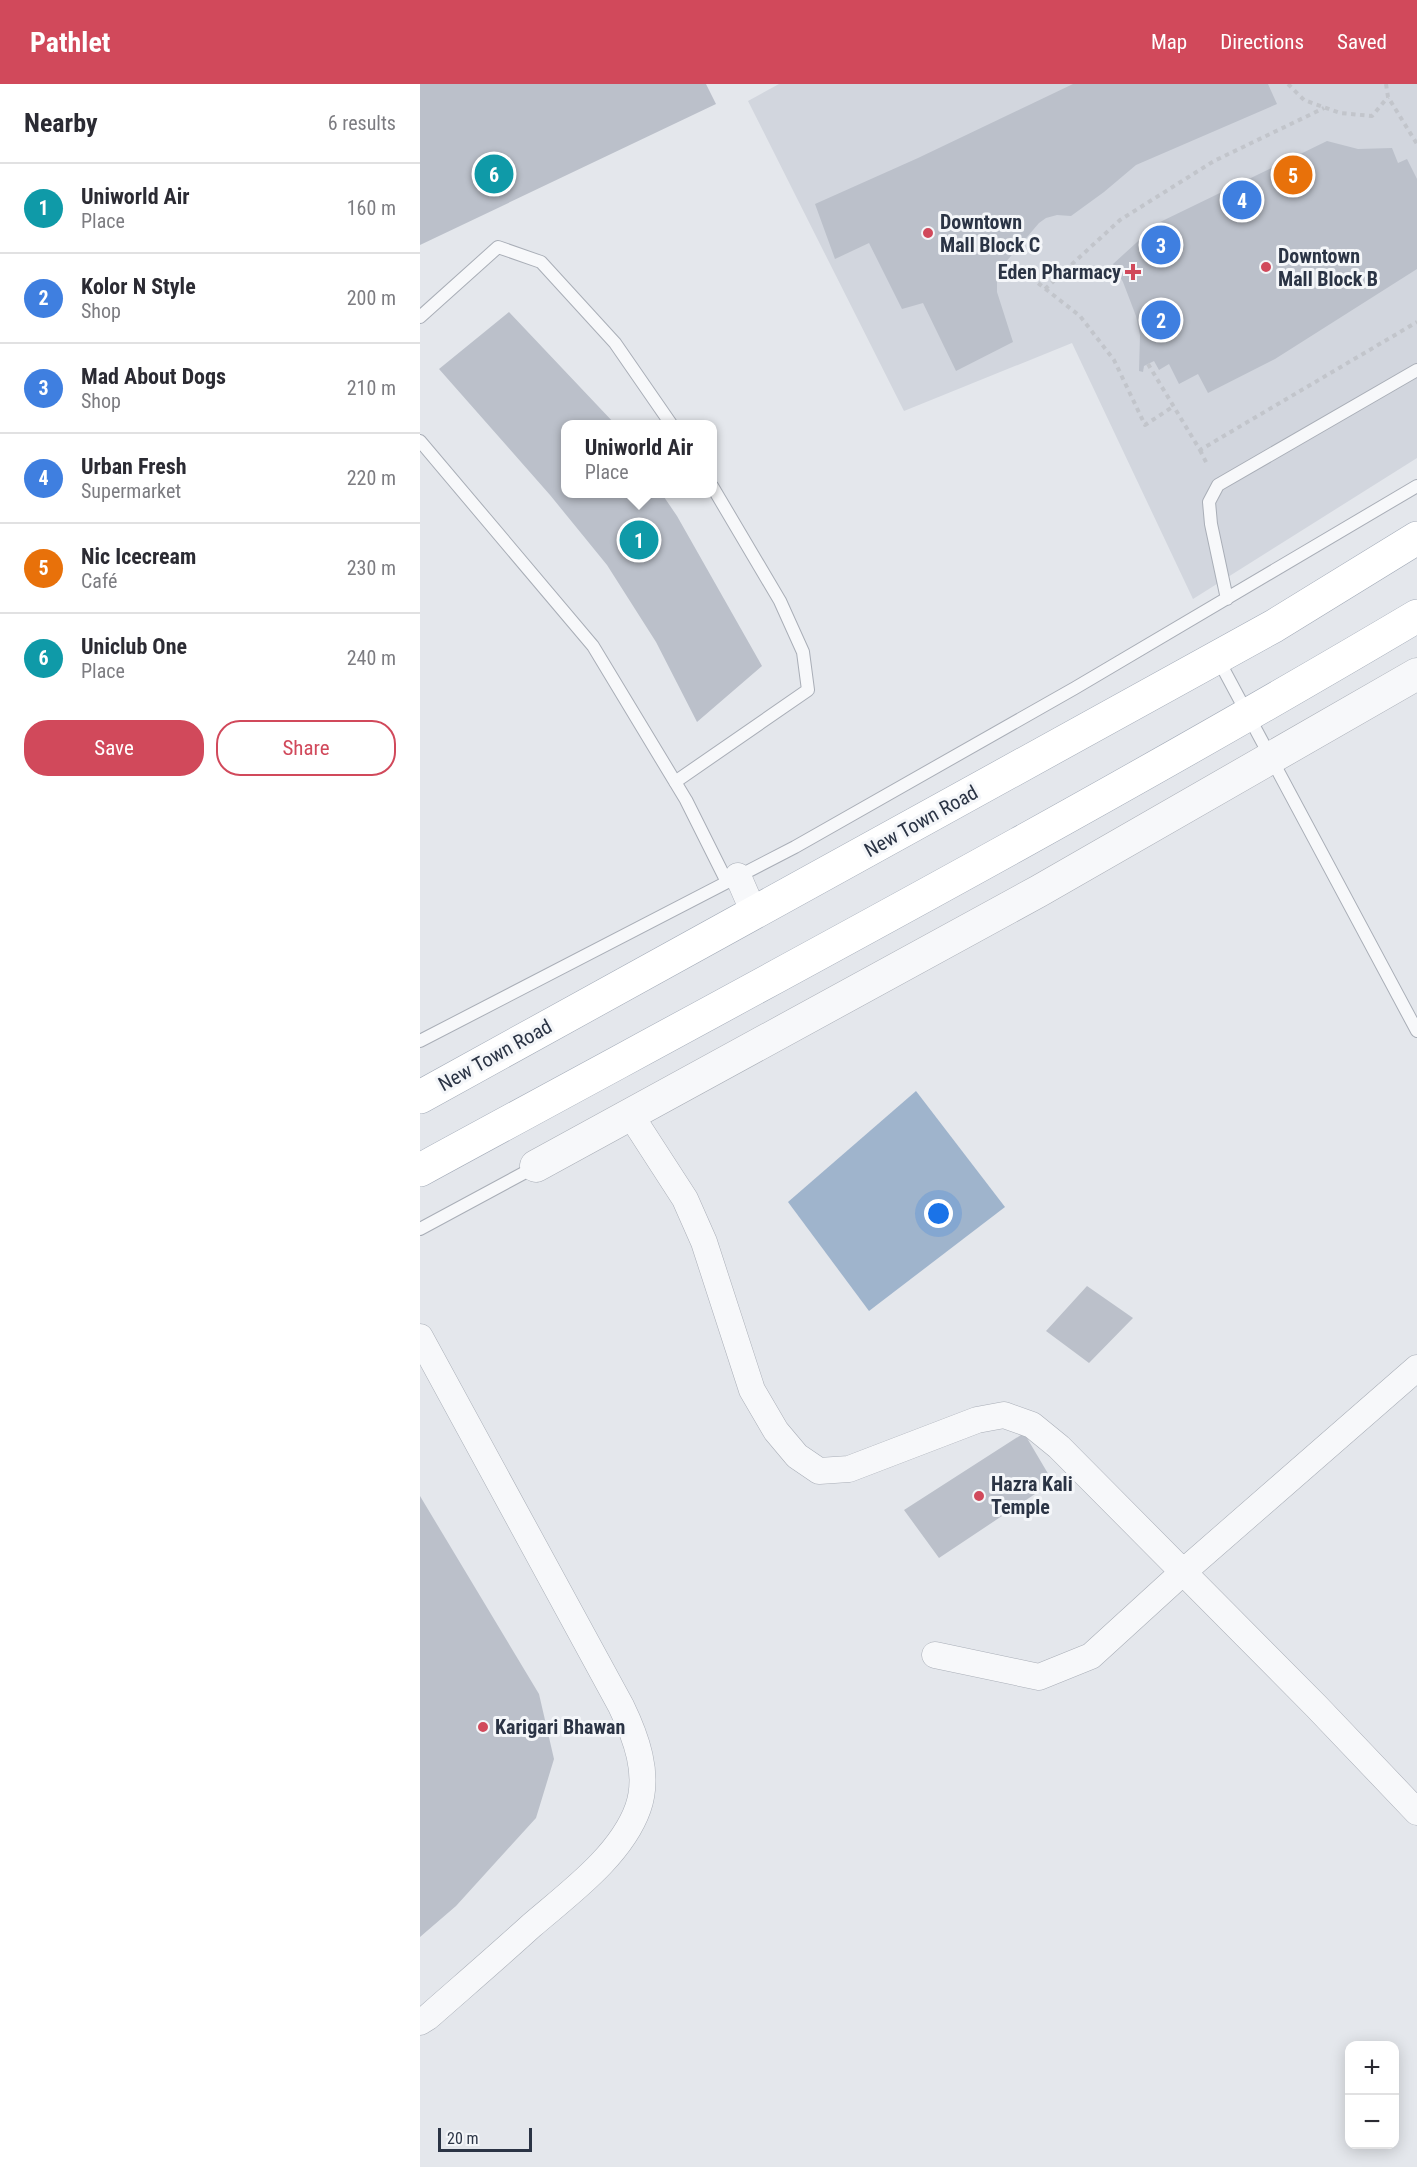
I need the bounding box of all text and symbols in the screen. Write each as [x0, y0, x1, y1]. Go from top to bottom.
text: Pathlet [30, 26, 110, 59]
text: Map [1151, 30, 1187, 54]
text: Directions [1220, 30, 1304, 54]
text: Saved [1337, 30, 1387, 54]
text: Nearby [24, 108, 98, 138]
text: 6 results [328, 111, 396, 135]
pin: 6 [474, 152, 514, 196]
pin: 5 [1274, 152, 1312, 197]
pin: 4 [1222, 178, 1262, 222]
text: Uniworld Air [81, 184, 190, 209]
text: 1 [38, 196, 49, 220]
text: 160 m [347, 196, 396, 220]
text: Place [81, 209, 125, 233]
place label: Downtown Mall Block C [940, 210, 1040, 257]
pin: 3 [1142, 222, 1180, 268]
marker: Downtown Mall Block C [921, 226, 935, 240]
place label: Downtown Mall Block B [1278, 244, 1378, 291]
place label: Eden Pharmacy [998, 260, 1121, 284]
marker: Downtown Mall Block B [1259, 260, 1273, 274]
marker: Eden Pharmacy [1126, 265, 1140, 279]
text: Kolor N Style [81, 274, 196, 299]
text: 2 [38, 286, 49, 310]
text: 200 m [347, 286, 396, 310]
pin: 2 [1142, 298, 1180, 342]
text: Shop [81, 299, 121, 323]
text: Mad About Dogs [81, 364, 226, 389]
text: 3 [38, 376, 49, 400]
text: 210 m [347, 376, 396, 400]
text: Shop [81, 389, 121, 413]
popup [561, 420, 717, 498]
text: Uniworld Air [585, 435, 693, 460]
text: Urban Fresh [81, 454, 187, 479]
text: Place [585, 460, 629, 484]
text: 4 [38, 466, 49, 490]
text: 220 m [347, 466, 396, 490]
text: Supermarket [81, 479, 181, 503]
pin: 1 [620, 518, 658, 562]
text: Nic Icecream [81, 544, 196, 569]
text: 5 [38, 556, 49, 580]
text: 230 m [347, 556, 396, 580]
text: Café [81, 569, 117, 593]
text: Uniclub One [81, 634, 187, 659]
text: 6 [38, 646, 49, 670]
text: 240 m [347, 646, 396, 670]
text: Place [81, 659, 125, 683]
button: Save [24, 720, 204, 776]
button: Share [216, 720, 396, 776]
street label: New Town Road [860, 780, 982, 862]
street label: New Town Road [434, 1014, 556, 1096]
your location [924, 1199, 953, 1228]
place label: Hazra Kali Temple [991, 1472, 1073, 1519]
marker: Hazra Kali Temple [972, 1489, 986, 1503]
place label: Karigari Bhawan [495, 1715, 625, 1739]
marker: Karigari Bhawan [476, 1720, 490, 1734]
map controls [1345, 2041, 1399, 2149]
button: + [1345, 2041, 1399, 2095]
button: − [1345, 2095, 1399, 2149]
scale bar [438, 2125, 532, 2152]
text: 20 m [447, 2129, 479, 2148]

